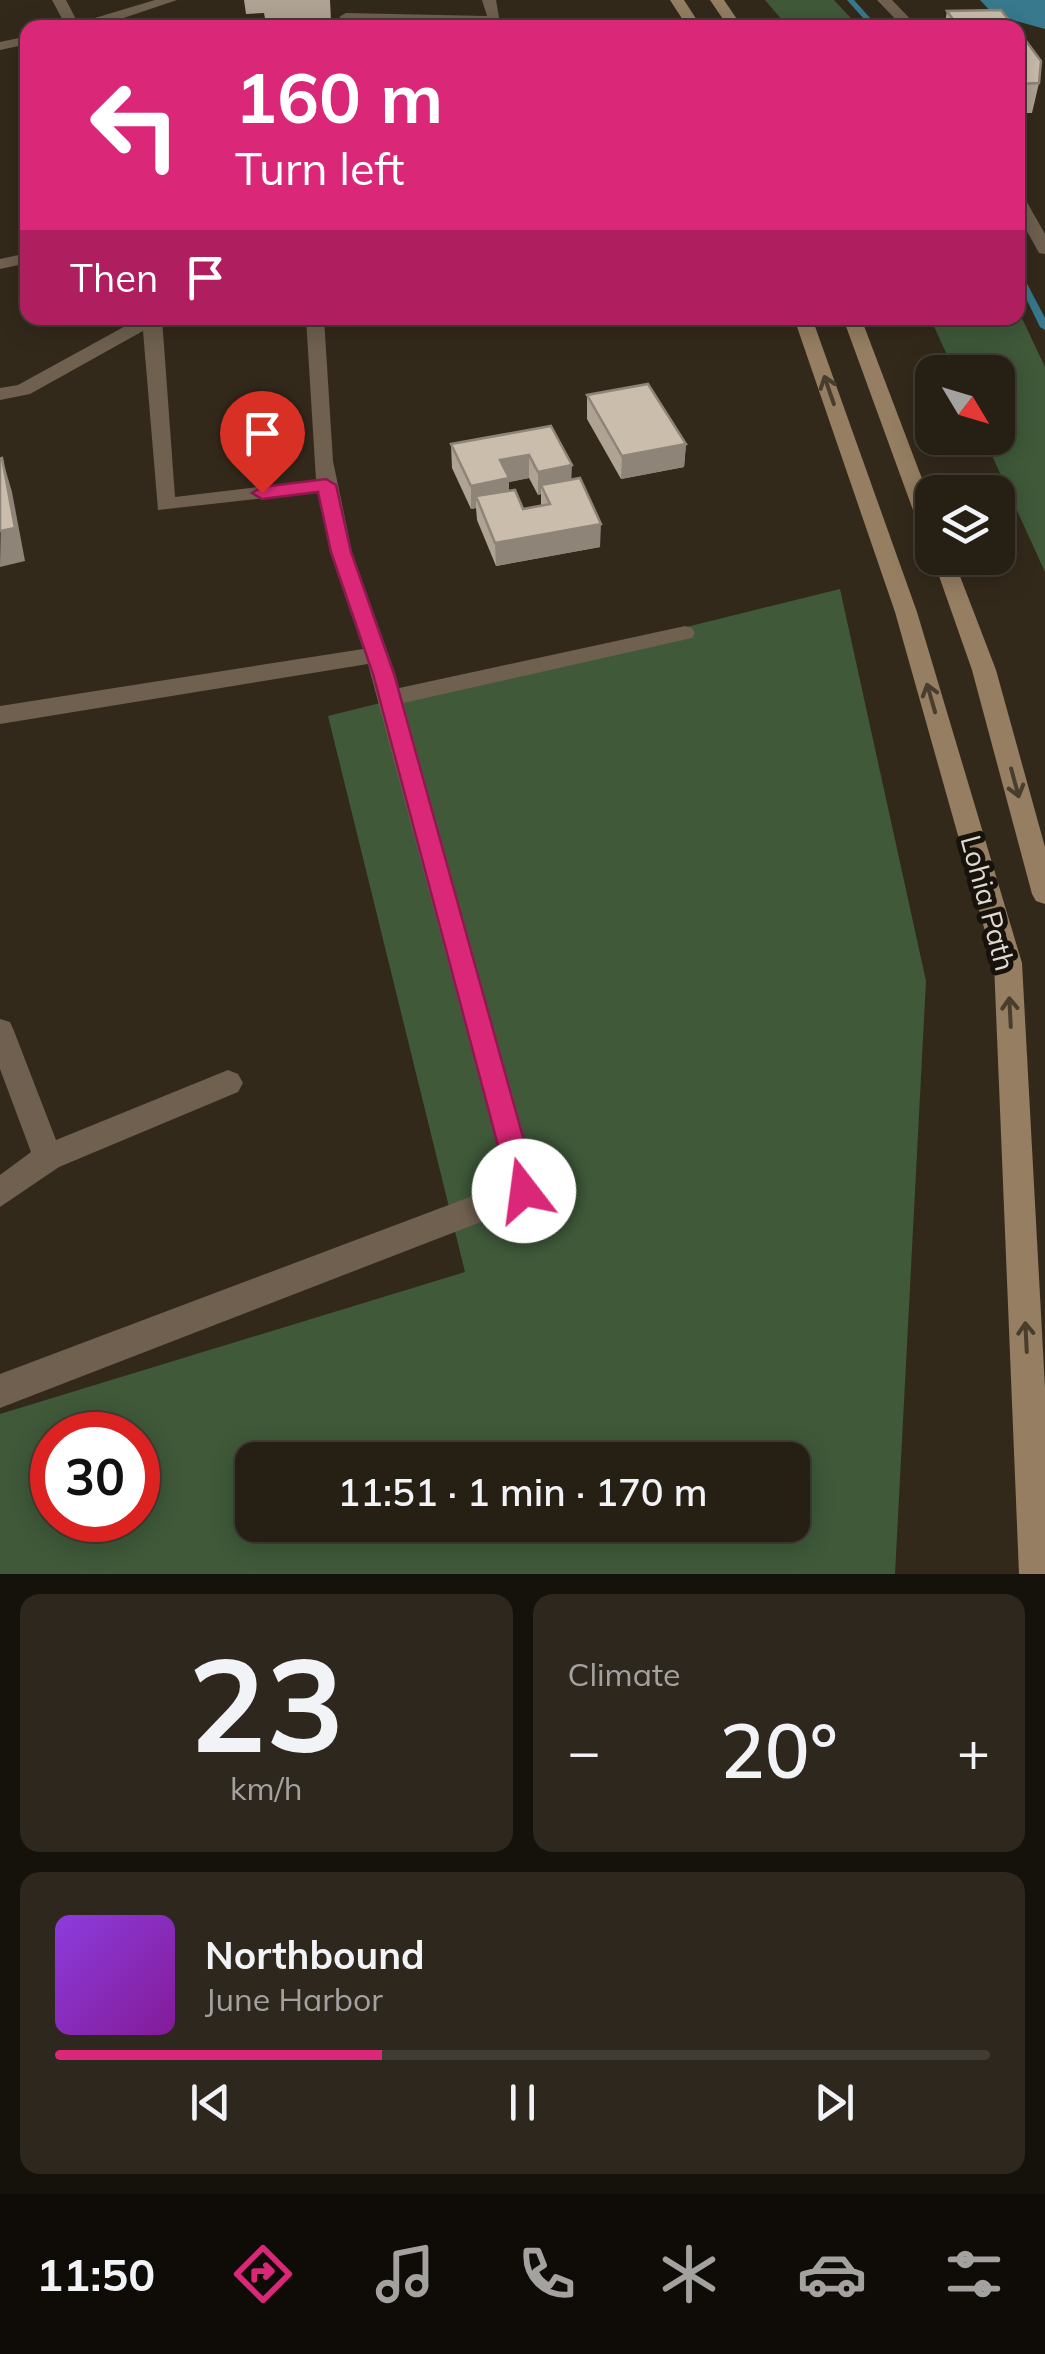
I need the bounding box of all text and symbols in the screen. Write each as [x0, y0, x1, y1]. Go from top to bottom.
text: 160 m [235, 53, 443, 141]
icon: left [70, 60, 200, 190]
text: Turn left [235, 140, 404, 196]
icon: arrive [178, 250, 233, 305]
text: Then [70, 254, 158, 302]
north arrow [915, 355, 1015, 455]
map controls [915, 355, 1015, 575]
one-way arrow [818, 374, 836, 406]
pin [220, 391, 305, 494]
icon: arrive [235, 406, 290, 461]
button: layers [915, 475, 1015, 575]
one-way arrow [921, 683, 939, 714]
one-way arrow [1007, 767, 1025, 798]
street label: Lohia Path [954, 831, 1023, 974]
one-way arrow [1001, 997, 1020, 1029]
position arrow [472, 1139, 576, 1243]
one-way arrow [1016, 1321, 1035, 1353]
speed limit sign: 30 [30, 1412, 160, 1542]
text: 11:51 · 1 min · 170 m [337, 1468, 708, 1516]
text: 23 [188, 1621, 344, 1785]
text: Climate [568, 1654, 680, 1694]
text: 20° [720, 1703, 838, 1797]
text: − [568, 1716, 601, 1785]
text: + [957, 1716, 990, 1785]
text: km/h [230, 1768, 302, 1808]
text: Northbound [205, 1931, 425, 1979]
text: June Harbor [205, 1979, 383, 2019]
icon: previous [183, 2075, 238, 2130]
icon: pause [495, 2075, 550, 2130]
icon: next [807, 2075, 862, 2130]
icon: directions [228, 2239, 298, 2309]
icon: music [370, 2239, 440, 2309]
icon: phone [512, 2239, 582, 2309]
icon: climate [654, 2239, 724, 2309]
icon: car [797, 2239, 867, 2309]
icon: filters [939, 2239, 1009, 2309]
text: 11:50 [36, 2246, 155, 2302]

